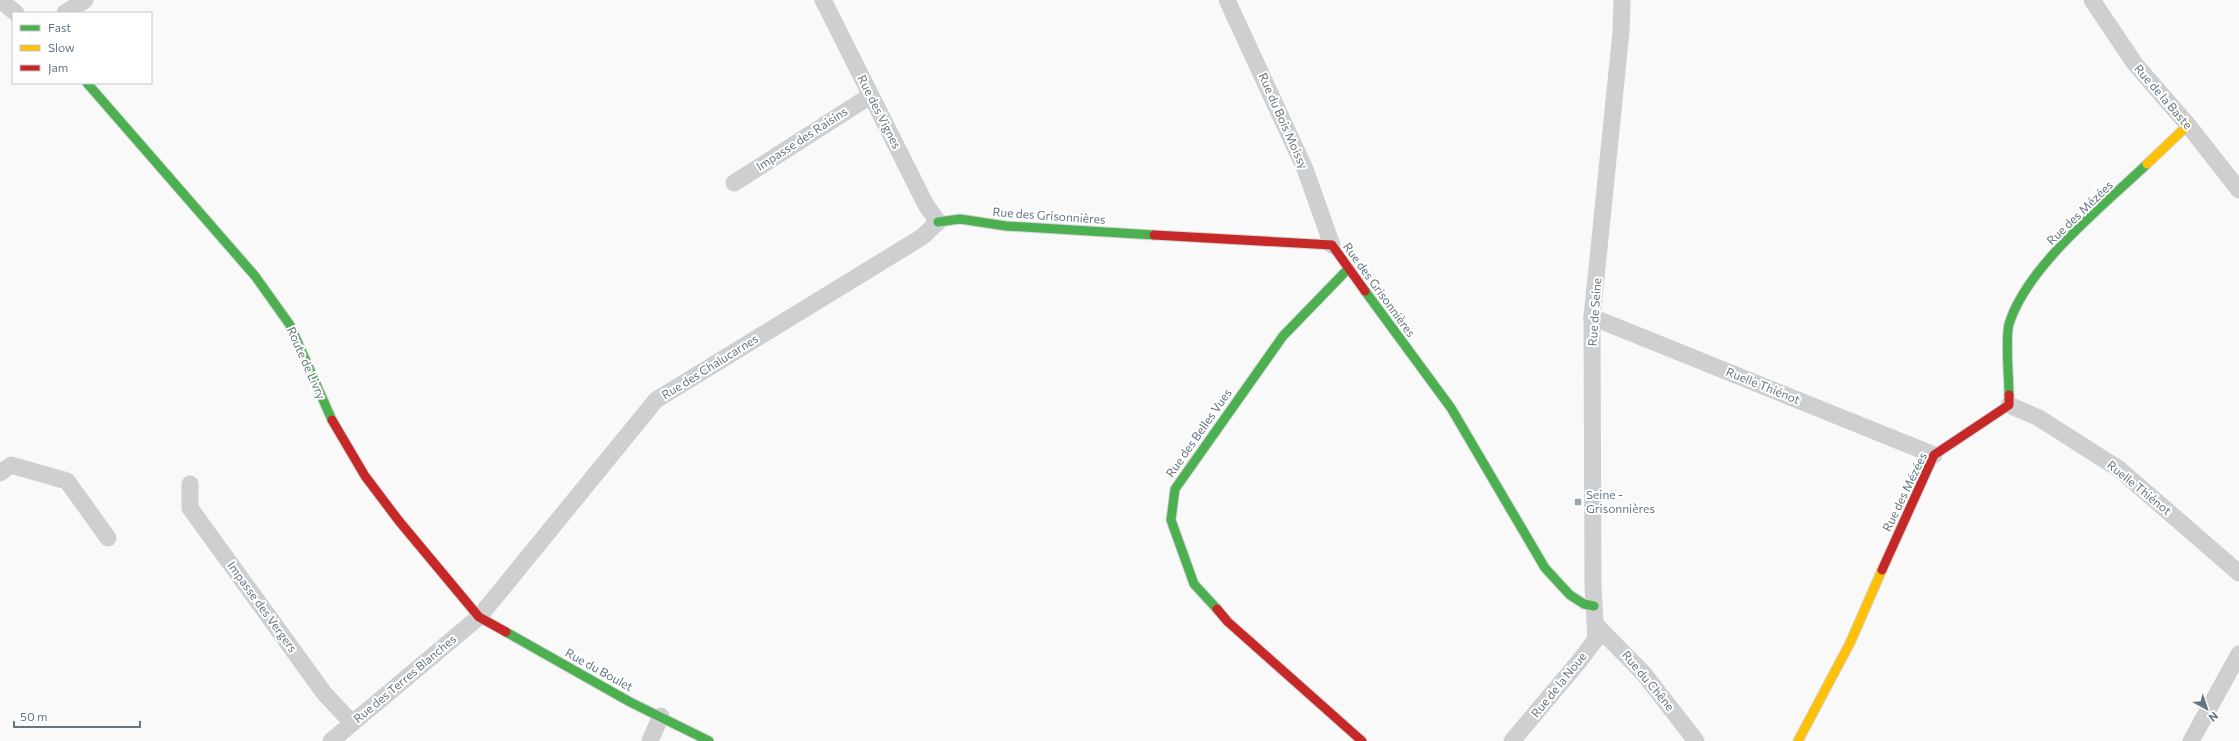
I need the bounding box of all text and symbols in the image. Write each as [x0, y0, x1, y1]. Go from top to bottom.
legend [12, 12, 152, 84]
text: Fast [48, 20, 71, 34]
text: Slow [48, 40, 75, 54]
text: Jam [48, 60, 68, 75]
street label: Rue de la Baste [2132, 61, 2196, 132]
street label: Rue du Bois Moissy [1256, 70, 1311, 171]
street label: Rue des Vignes [855, 72, 904, 151]
street label: Impasse des Raisins [753, 103, 850, 173]
street label: Rue des Mézées [2043, 177, 2115, 247]
street label: Rue des Grisonnières [992, 204, 1106, 226]
street label: Rue des Grisonnières [1341, 240, 1419, 339]
street label: Rue de Seine [1585, 277, 1603, 347]
street label: Route de Livry [285, 324, 329, 401]
street label: Rue des Chalucarnes [659, 331, 760, 402]
street label: Ruelle Thiénot [1724, 364, 1803, 406]
street label: Rue des Belles Vues [1162, 386, 1234, 479]
street label: Rue des Mézées [1879, 450, 1929, 533]
street label: Ruelle Thiénot [2105, 457, 2175, 517]
place label: Seine - Grisonnières [1586, 487, 1655, 515]
marker: Seine - Grisonnières [1573, 497, 1583, 507]
street label: Impasse des Vergers [225, 558, 301, 655]
street label: Rue des Terres Blanches [350, 631, 458, 725]
street label: Rue du Boulet [563, 645, 636, 693]
street label: Rue du Chêne [1620, 648, 1678, 713]
street label: Rue de la Noue [1528, 649, 1589, 720]
north arrow [2187, 689, 2227, 729]
scale bar [14, 703, 140, 729]
text: 50 m [20, 709, 48, 723]
text: N [2206, 709, 2221, 725]

